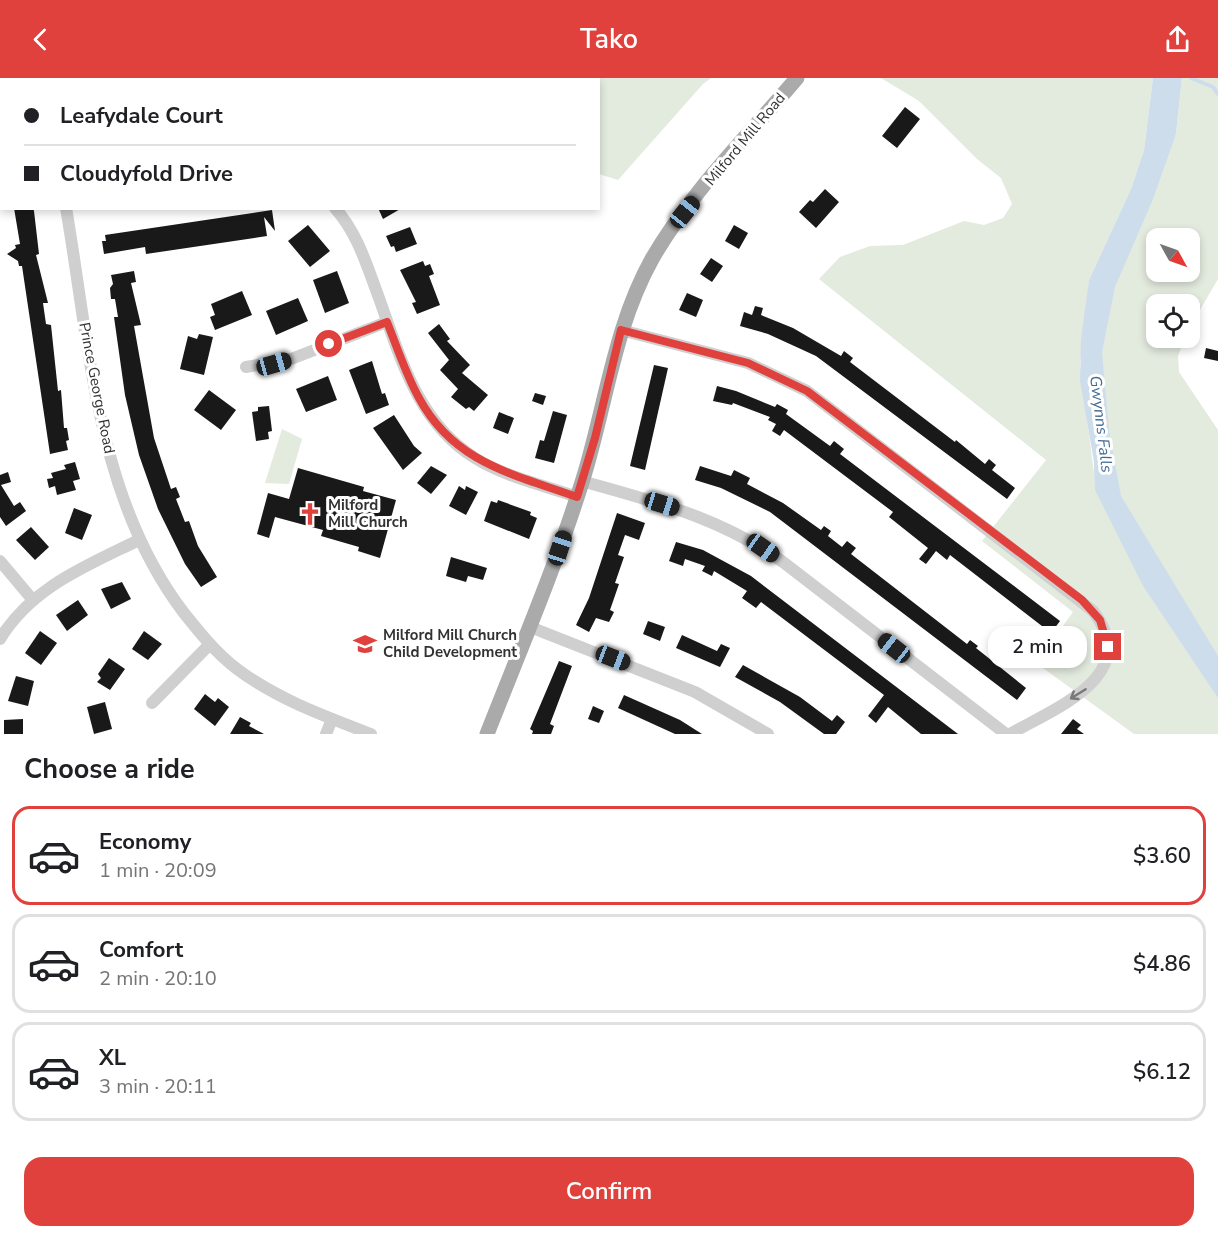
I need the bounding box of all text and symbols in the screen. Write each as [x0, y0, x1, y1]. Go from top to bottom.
text: Tako [580, 21, 638, 58]
icon: back [24, 23, 57, 56]
icon: share [1161, 23, 1194, 56]
street label: Milford Mill Road [700, 88, 790, 190]
text: Leafydale Court [60, 101, 223, 131]
text: Cloudyfold Drive [60, 159, 233, 189]
car [667, 192, 703, 232]
north arrow [1146, 228, 1200, 282]
map controls [1146, 228, 1200, 348]
button: locate [1146, 294, 1200, 348]
street label: Prince George Road [74, 321, 120, 455]
route start [315, 330, 342, 357]
car [254, 350, 294, 378]
water label: Gwynns Falls [1084, 374, 1118, 474]
car [642, 490, 682, 518]
place label: Milford Mill Church [328, 495, 408, 532]
church icon: Milford Mill Church [297, 501, 323, 527]
car [546, 528, 574, 568]
car [743, 530, 783, 566]
place label: Milford Mill Church Child Development [383, 625, 517, 662]
callout: 2 min [988, 626, 1087, 668]
car [874, 630, 914, 666]
school or university icon: Milford Mill Church Child Development [352, 631, 378, 657]
text: 2 min [1012, 633, 1063, 660]
route end [1094, 633, 1121, 660]
car [593, 643, 633, 673]
one-way arrow [1070, 687, 1087, 700]
text: Choose a ride [24, 751, 195, 788]
text: Economy [99, 827, 191, 857]
icon: car [27, 829, 81, 883]
text: $3.60 [1133, 841, 1191, 871]
text: 1 min · 20:09 [99, 857, 217, 884]
text: Comfort [99, 935, 183, 965]
icon: car [27, 937, 81, 991]
text: $4.86 [1133, 949, 1191, 979]
text: 2 min · 20:10 [99, 965, 217, 992]
text: XL [99, 1043, 126, 1073]
icon: car [27, 1045, 81, 1099]
text: $6.12 [1133, 1057, 1191, 1087]
text: 3 min · 20:11 [99, 1073, 217, 1100]
button: Confirm [24, 1157, 1194, 1226]

